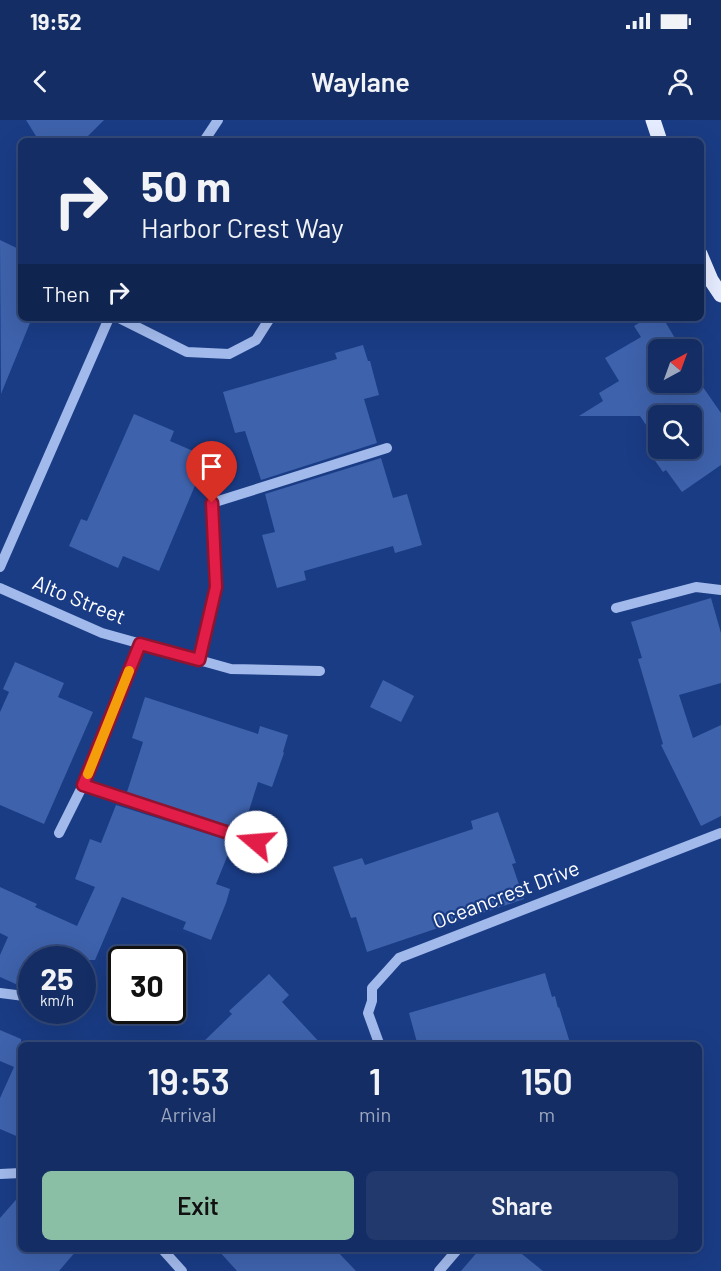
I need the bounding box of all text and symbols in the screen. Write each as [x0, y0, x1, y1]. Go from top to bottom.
text: 19:52 [30, 8, 82, 34]
icon: back [24, 65, 57, 98]
text: Waylane [311, 65, 410, 97]
icon: person [664, 65, 697, 98]
text: 50 m [141, 160, 231, 210]
icon: right [42, 162, 120, 240]
text: Harbor Crest Way [141, 211, 344, 243]
icon: right [102, 276, 135, 309]
text: Then [42, 280, 90, 306]
north arrow [648, 339, 702, 393]
map controls [648, 339, 702, 459]
button: search [648, 405, 702, 459]
pin [186, 441, 237, 503]
icon: arrive [195, 450, 228, 483]
street label: Alto Street [29, 569, 130, 629]
position arrow [224, 810, 288, 874]
street label: Oceancrest Drive [429, 854, 582, 933]
speed limit sign: 30 [108, 946, 186, 1024]
text: 25 [41, 960, 73, 996]
text: km/h [40, 991, 74, 1009]
text: 19:53 [147, 1059, 230, 1102]
text: 1 [369, 1059, 382, 1102]
text: 150 [521, 1059, 573, 1102]
text: Arrival [161, 1102, 216, 1126]
text: min [359, 1102, 391, 1126]
text: m [538, 1102, 555, 1126]
button: Exit [42, 1171, 354, 1240]
button: Share [366, 1171, 678, 1240]

